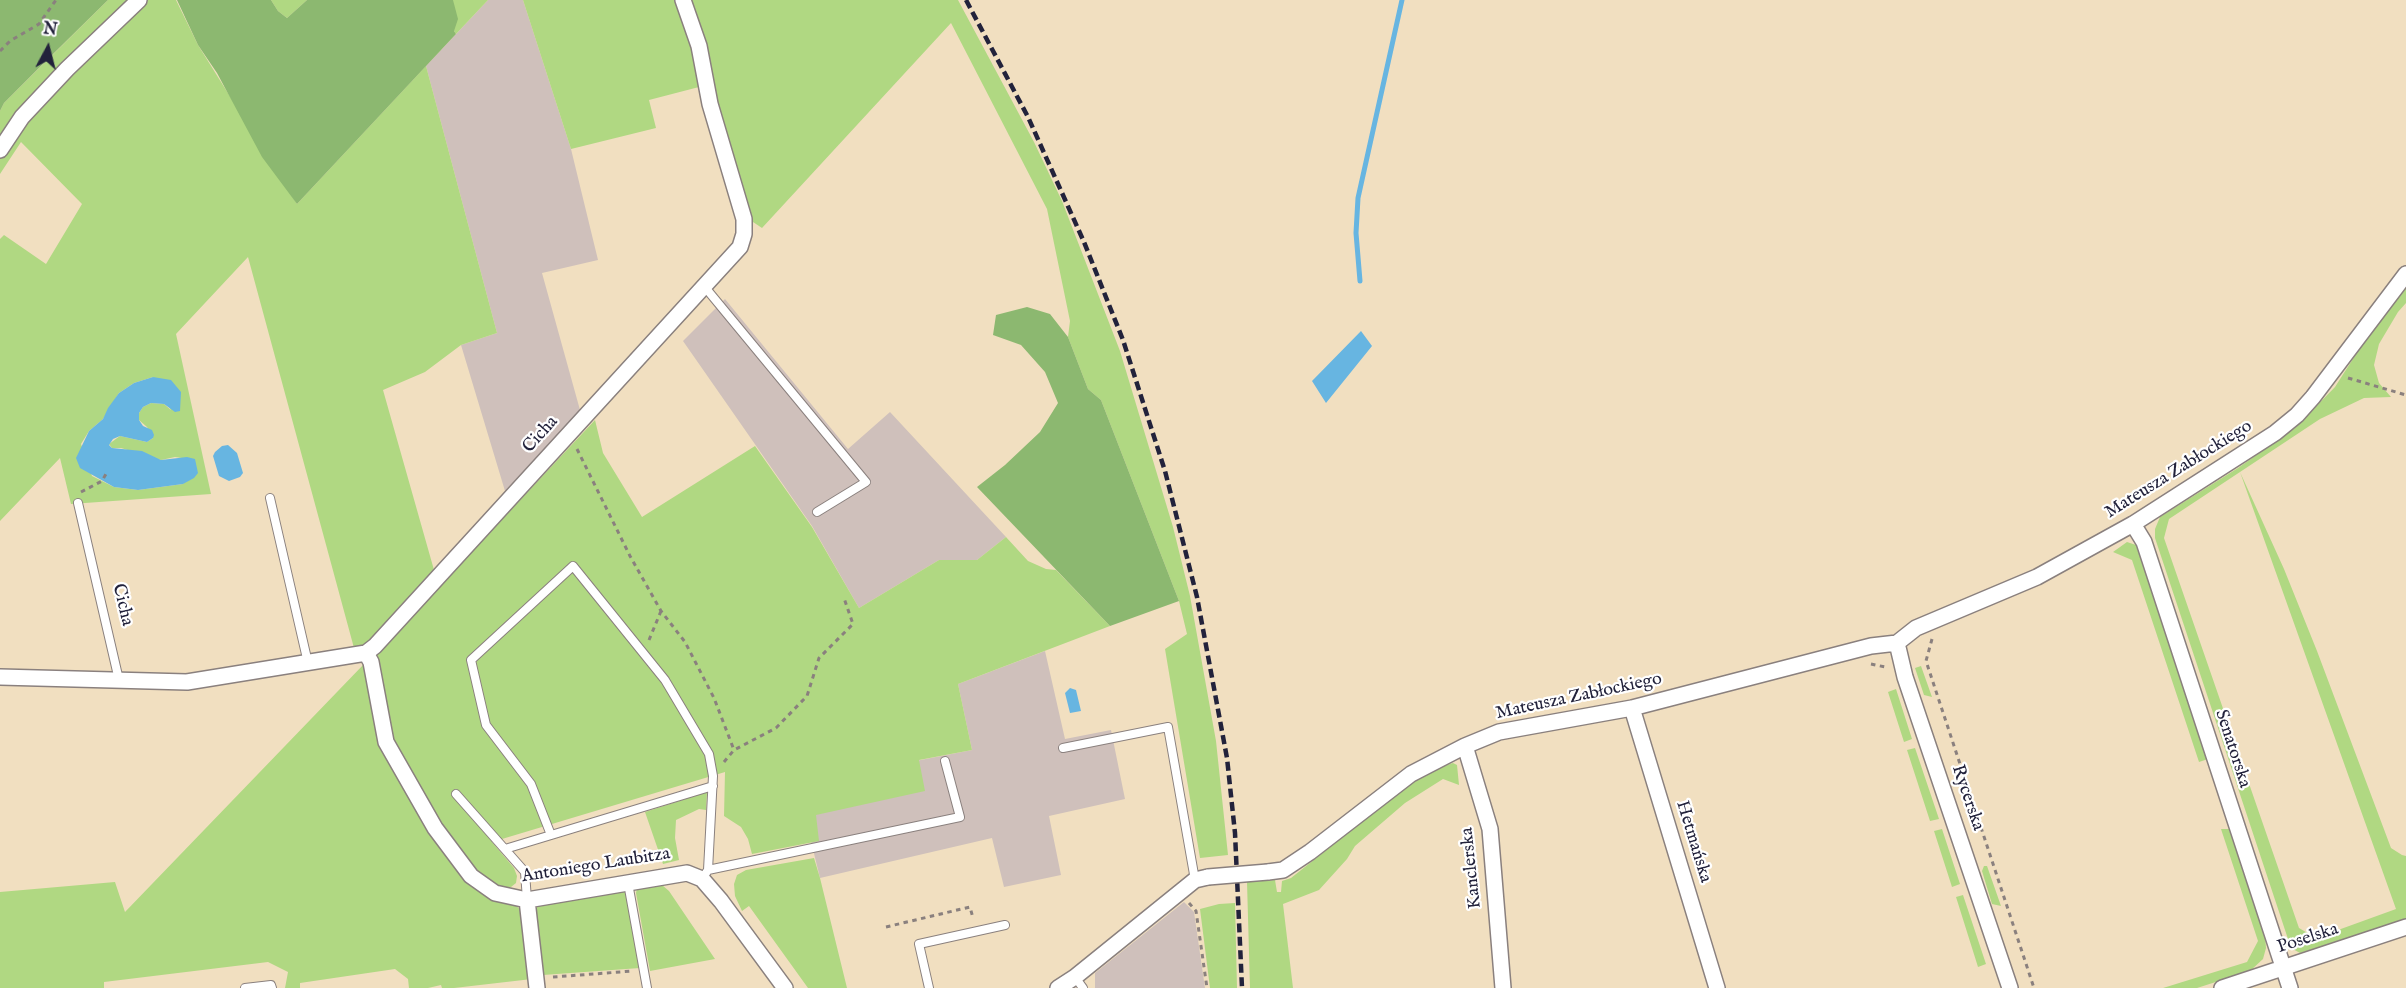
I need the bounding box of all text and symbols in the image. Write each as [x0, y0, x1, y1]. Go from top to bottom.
north arrow [18, 18, 78, 78]
text: N [42, 19, 58, 41]
street label: Cicha [519, 412, 563, 458]
street label: Mateusza Zabłockiego [2102, 416, 2256, 524]
street label: Cicha [107, 582, 137, 628]
street label: Mateusza Zabłockiego [1494, 669, 1664, 725]
street label: Senatorska [2209, 707, 2255, 791]
street label: Rycerska [1946, 762, 1988, 834]
street label: Hetmańska [1670, 798, 1716, 886]
street label: Kanclerska [1457, 826, 1487, 910]
street label: Antoniego Laubitza [520, 844, 672, 888]
street label: Poselska [2275, 919, 2341, 959]

